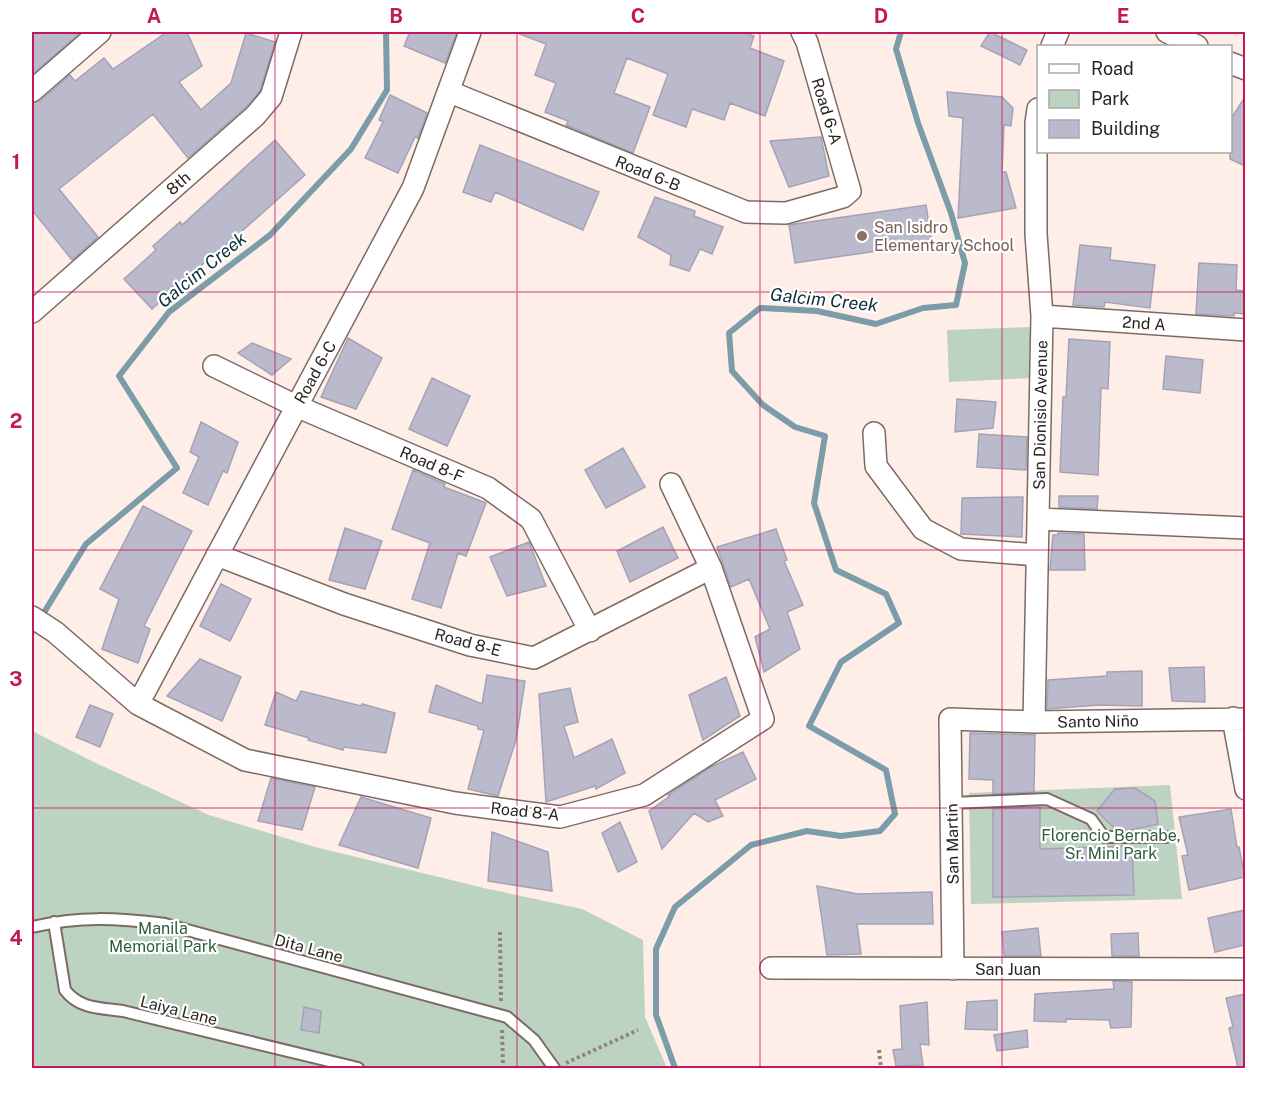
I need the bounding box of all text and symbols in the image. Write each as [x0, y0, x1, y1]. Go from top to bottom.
text: A [147, 4, 161, 28]
text: B [389, 4, 403, 28]
text: C [631, 4, 645, 28]
text: D [874, 4, 888, 28]
text: E [1117, 4, 1129, 28]
legend [1037, 45, 1232, 153]
text: Road [1091, 58, 1134, 79]
street label: Road 6-A [807, 75, 846, 147]
text: Park [1091, 88, 1129, 109]
text: Building [1091, 118, 1160, 139]
text: 1 [12, 150, 20, 174]
street label: Road 6-B [612, 152, 683, 195]
street label: 8th [162, 168, 194, 199]
place label: San Isidro Elementary School [874, 218, 1015, 255]
water label: Galcim Creek [153, 227, 251, 312]
marker: San Isidro Elementary School [855, 229, 869, 243]
water label: Galcim Creek [769, 283, 879, 316]
street label: 2nd A [1122, 313, 1166, 334]
street label: Road 6-C [290, 338, 340, 407]
street label: San Dionisio Avenue [1030, 340, 1051, 490]
text: 2 [10, 409, 22, 433]
street label: Road 8-F [397, 442, 467, 486]
street label: Road 8-E [433, 624, 503, 660]
text: 3 [9, 667, 23, 691]
street label: Santo Niño [1057, 711, 1139, 732]
street label: Road 8-A [490, 798, 560, 825]
street label: San Martin [942, 803, 963, 885]
park label: Florencio Bernabe, Sr. Mini Park [1041, 826, 1181, 863]
park label: Manila Memorial Park [109, 919, 217, 956]
text: 4 [9, 926, 23, 950]
street label: Dita Lane [273, 930, 345, 967]
street label: San Juan [975, 960, 1041, 979]
street label: Laiya Lane [138, 992, 220, 1029]

